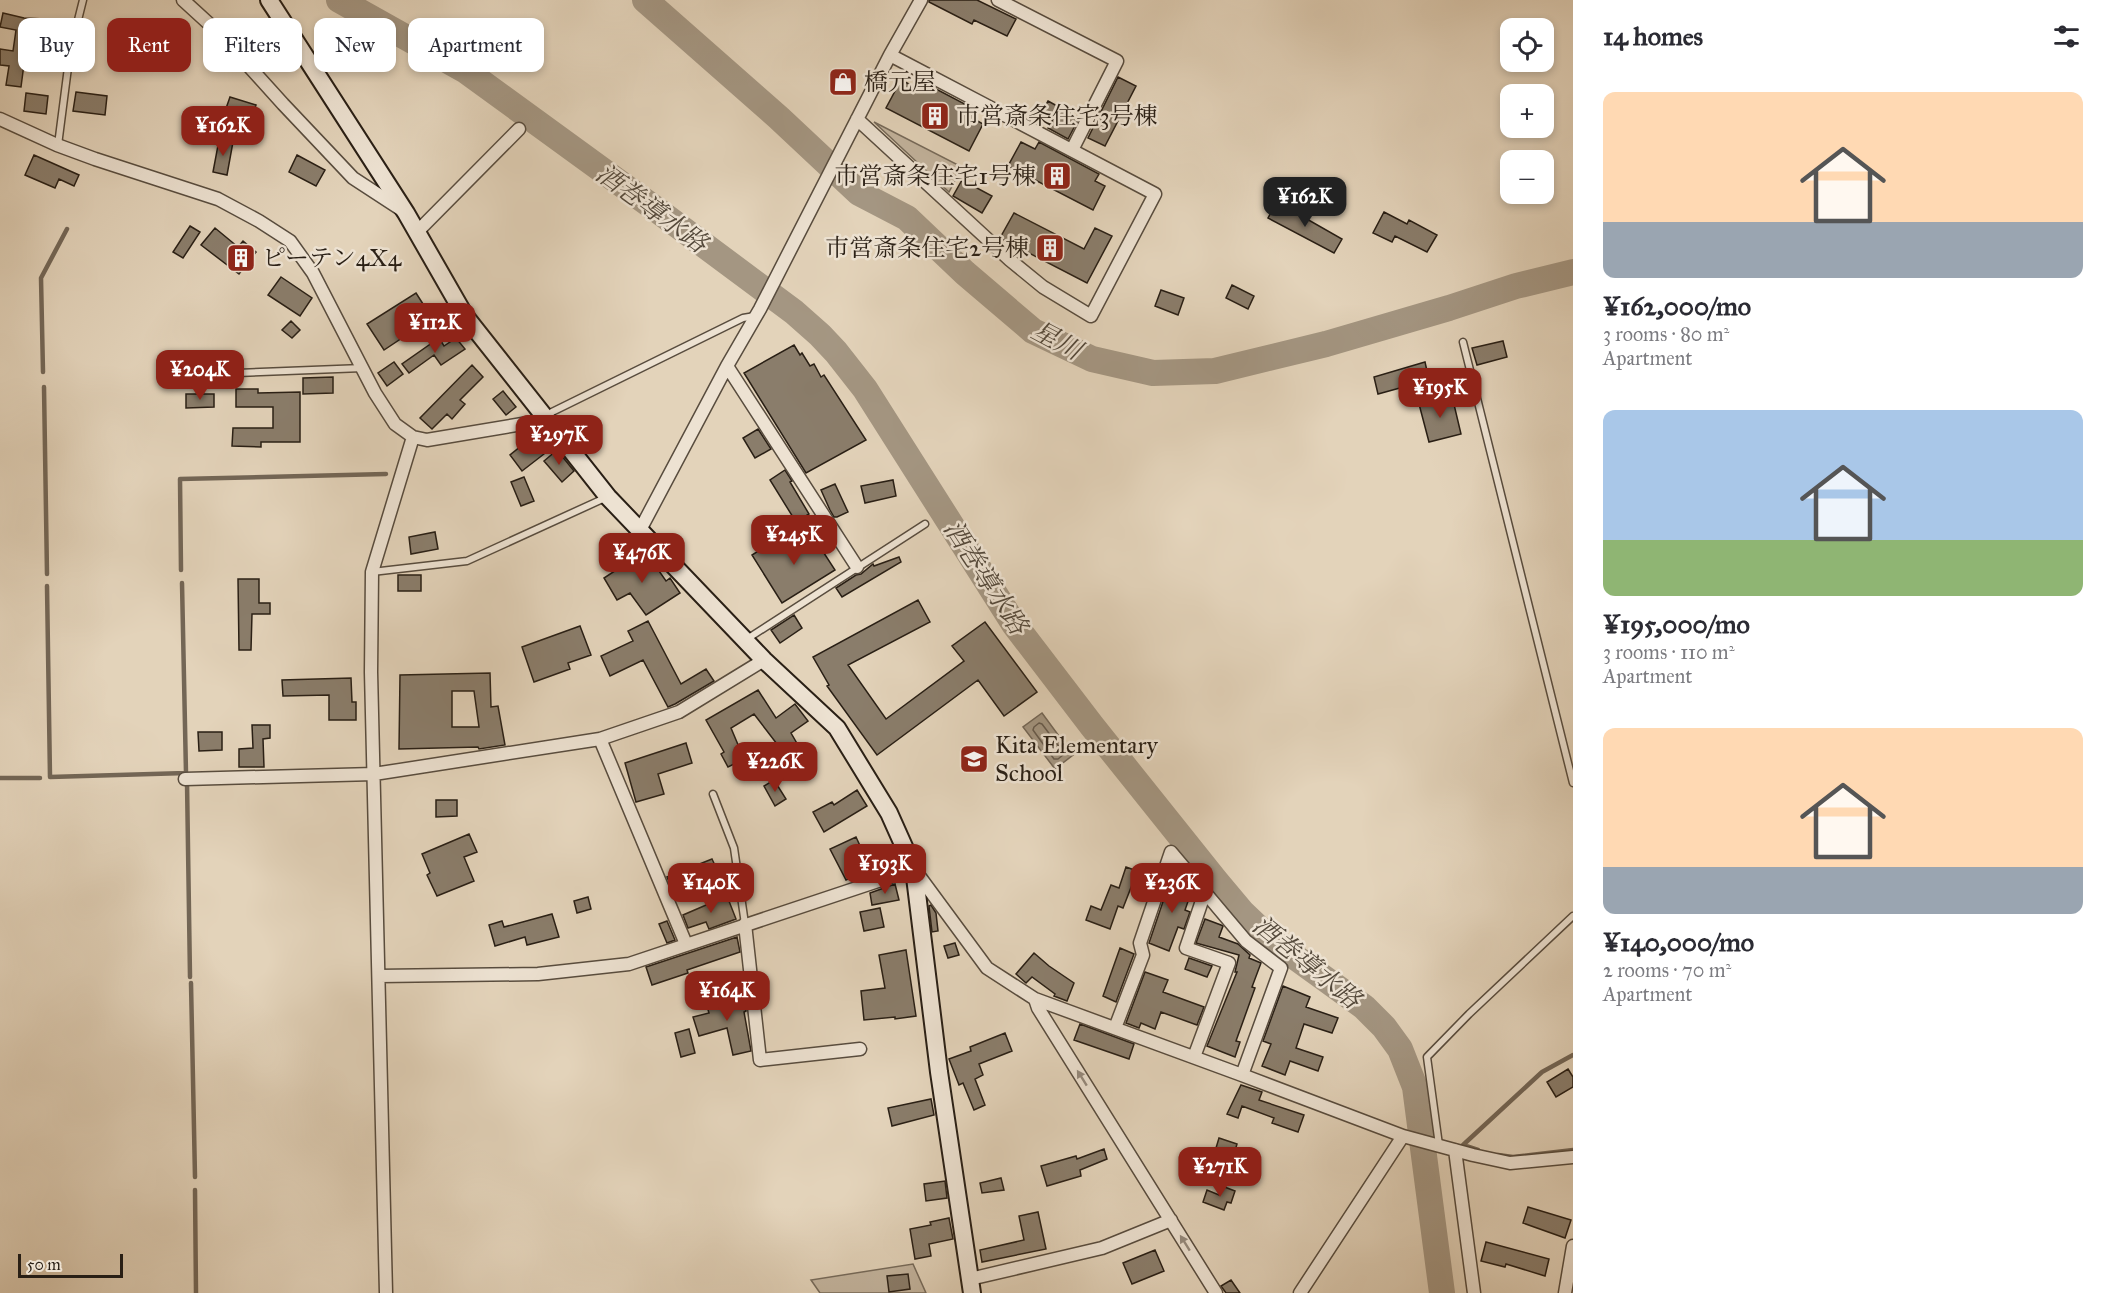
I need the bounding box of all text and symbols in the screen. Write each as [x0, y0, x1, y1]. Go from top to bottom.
chip: Buy [18, 18, 95, 72]
chip: Rent [107, 18, 191, 72]
chip: Filters [203, 18, 302, 72]
chip: New [314, 18, 396, 72]
chip: Apartment [408, 18, 544, 72]
map controls [1500, 18, 1554, 204]
button: locate [1500, 18, 1554, 72]
text: 14 homes [1603, 20, 1703, 52]
icon: filters [2050, 20, 2083, 53]
shop icon: 橋元屋 [827, 66, 859, 98]
place label: 橋元屋 [864, 67, 936, 97]
button: + [1500, 84, 1554, 138]
building icon: 市営斎条住宅3号棟 [919, 100, 951, 132]
place label: 市営斎条住宅3号棟 [956, 101, 1158, 131]
pin: ¥162K [181, 106, 265, 157]
text: ¥162K [195, 113, 251, 137]
icon: home [1789, 131, 1897, 239]
button: − [1500, 150, 1554, 204]
water label: 酒巻導水路 [590, 157, 716, 260]
building icon: 市営斎条住宅1号棟 [1041, 160, 1073, 192]
place label: 市営斎条住宅1号棟 [835, 161, 1036, 191]
pin: ¥162K [1263, 177, 1347, 228]
text: ¥162K [1277, 184, 1333, 208]
building icon: 市営斎条住宅2号棟 [1034, 232, 1066, 264]
place label: 市営斎条住宅2号棟 [825, 233, 1029, 263]
building icon: ピーテン4X4 [225, 242, 257, 274]
place label: ピーテン4X4 [262, 243, 402, 273]
text: ¥162,000/mo [1603, 290, 1751, 322]
pin: ¥112K [393, 303, 477, 354]
text: ¥112K [409, 310, 462, 334]
water label: 星川 [1027, 314, 1090, 368]
text: 3 rooms · 80 m² [1603, 322, 1729, 346]
text: Apartment [1603, 346, 1692, 370]
pin: ¥204K [158, 350, 242, 401]
text: ¥204K [170, 357, 230, 381]
pin: ¥195K [1398, 368, 1482, 419]
text: ¥195K [1412, 375, 1468, 399]
pin: ¥297K [517, 415, 601, 466]
text: ¥297K [530, 422, 588, 446]
icon: home [1789, 449, 1897, 557]
water label: 酒巻導水路 [937, 514, 1036, 642]
pin: ¥245K [752, 515, 836, 566]
text: ¥245K [765, 522, 823, 546]
pin: ¥476K [600, 533, 684, 584]
text: ¥476K [613, 540, 671, 564]
text: ¥195,000/mo [1603, 608, 1750, 640]
text: 3 rooms · 110 m² [1603, 640, 1734, 664]
text: Apartment [1603, 664, 1692, 688]
place label: Kita Elementary School [995, 730, 1159, 788]
pin: ¥226K [733, 742, 817, 793]
school or university icon: Kita Elementary School [958, 743, 990, 775]
text: ¥226K [746, 749, 804, 773]
icon: home [1789, 767, 1897, 875]
pin: ¥193K [843, 844, 927, 895]
text: ¥193K [858, 851, 912, 875]
pin: ¥140K [669, 863, 753, 914]
pin: ¥236K [1130, 863, 1214, 914]
text: ¥140K [682, 870, 740, 894]
text: ¥236K [1144, 870, 1200, 894]
water label: 酒巻導水路 [1246, 909, 1369, 1017]
text: ¥140,000/mo [1603, 926, 1754, 958]
text: 2 rooms · 70 m² [1603, 958, 1731, 982]
pin: ¥164K [685, 971, 769, 1022]
text: ¥164K [699, 978, 755, 1002]
text: Apartment [1603, 982, 1692, 1006]
one-way arrow [1076, 1070, 1087, 1086]
pin: ¥271K [1178, 1147, 1262, 1198]
text: ¥271K [1192, 1154, 1248, 1178]
one-way arrow [1180, 1235, 1191, 1252]
scale bar [18, 1251, 123, 1278]
text: 50 m [27, 1255, 61, 1274]

